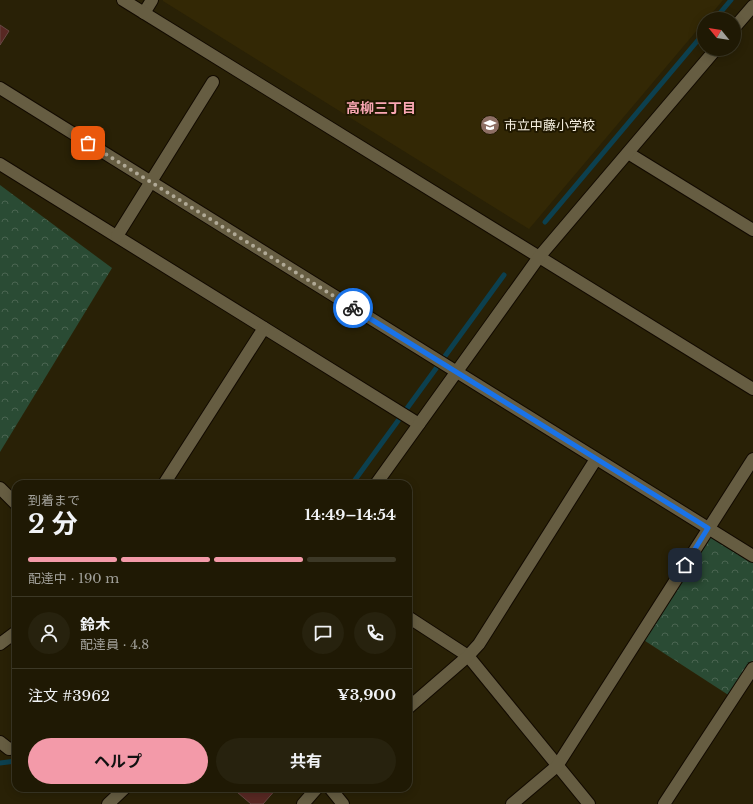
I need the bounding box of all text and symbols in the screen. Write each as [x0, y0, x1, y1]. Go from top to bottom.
north arrow [697, 12, 741, 56]
map controls [697, 12, 741, 56]
district label: 高柳三丁目 [346, 99, 416, 117]
school or university icon: 市立中藤小学校 [479, 114, 501, 136]
place label: 市立中藤小学校 [504, 117, 595, 134]
pin [71, 126, 105, 160]
icon: bag [77, 132, 99, 154]
courier [333, 288, 373, 328]
icon: bike [342, 297, 364, 319]
text: 到着まで [28, 492, 80, 509]
text: 14:49–14:54 [305, 505, 396, 524]
text: 2 分 [28, 508, 78, 540]
pin [668, 548, 702, 582]
icon: home [674, 554, 696, 576]
text: 配達中 · 190 m [28, 570, 119, 587]
button: person [28, 612, 70, 654]
button: chat [302, 612, 344, 654]
button: phone [354, 612, 396, 654]
text: 鈴木 [80, 615, 110, 634]
text: 配達員 · 4.8 [80, 636, 149, 653]
text: ¥3,900 [337, 685, 396, 704]
text: 注文 #3962 [28, 686, 110, 705]
button: ヘルプ [28, 738, 208, 784]
button: 共有 [216, 738, 396, 784]

